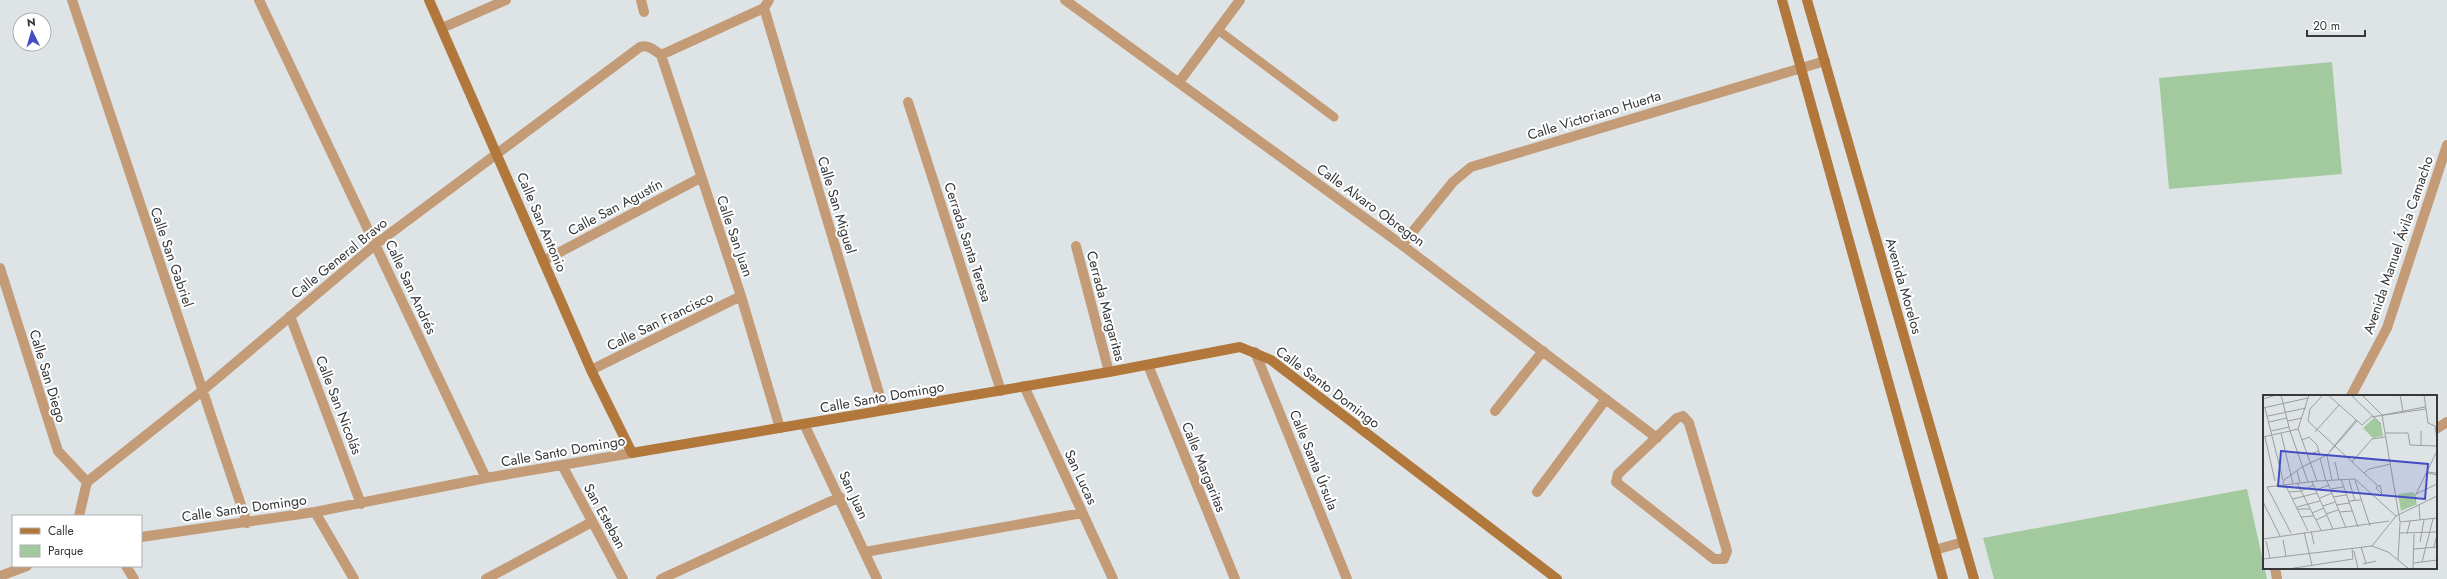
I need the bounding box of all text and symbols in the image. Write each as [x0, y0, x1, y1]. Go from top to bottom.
north arrow [12, 12, 52, 52]
scale bar [2307, 12, 2365, 38]
text: N [26, 14, 36, 30]
text: 20 m [2313, 17, 2340, 35]
street label: Calle Victoriano Huerta [1525, 85, 1663, 145]
street label: Avenida Manuel Ávila Camacho [2358, 153, 2438, 337]
street label: Calle San Miguel [813, 154, 861, 256]
street label: Calle Alvaro Obregon [1313, 159, 1429, 251]
street label: Calle San Antonio [512, 169, 572, 275]
street label: Calle San Agustín [564, 174, 666, 240]
street label: Cerrada Santa Teresa [939, 180, 997, 304]
street label: Calle San Juan [712, 193, 758, 279]
street label: Calle San Gabriel [146, 204, 198, 310]
street label: Calle General Bravo [287, 213, 392, 303]
street label: Calle San Andrés [380, 236, 442, 338]
street label: Avenida Morelos [1881, 236, 1927, 337]
street label: Cerrada Margaritas [1082, 249, 1130, 364]
street label: Calle San Francisco [603, 286, 717, 355]
street label: Calle San Diego [24, 327, 72, 425]
street label: Calle Santo Domingo [1272, 341, 1385, 433]
street label: Calle San Nicolás [311, 353, 367, 458]
street label: Calle Santo Domingo [818, 376, 946, 418]
inset map [2263, 395, 2437, 569]
street label: Calle Santa Úrsula [1285, 407, 1343, 513]
street label: Calle Margaritas [1177, 419, 1231, 515]
street label: Calle Santo Domingo [499, 430, 627, 472]
street label: San Lucas [1060, 446, 1103, 508]
street label: San Juan [834, 468, 874, 522]
street label: San Esteban [579, 480, 631, 552]
street label: Calle Santo Domingo [180, 489, 308, 527]
legend [12, 515, 142, 567]
text: Calle [48, 522, 74, 540]
text: Parque [48, 542, 83, 560]

